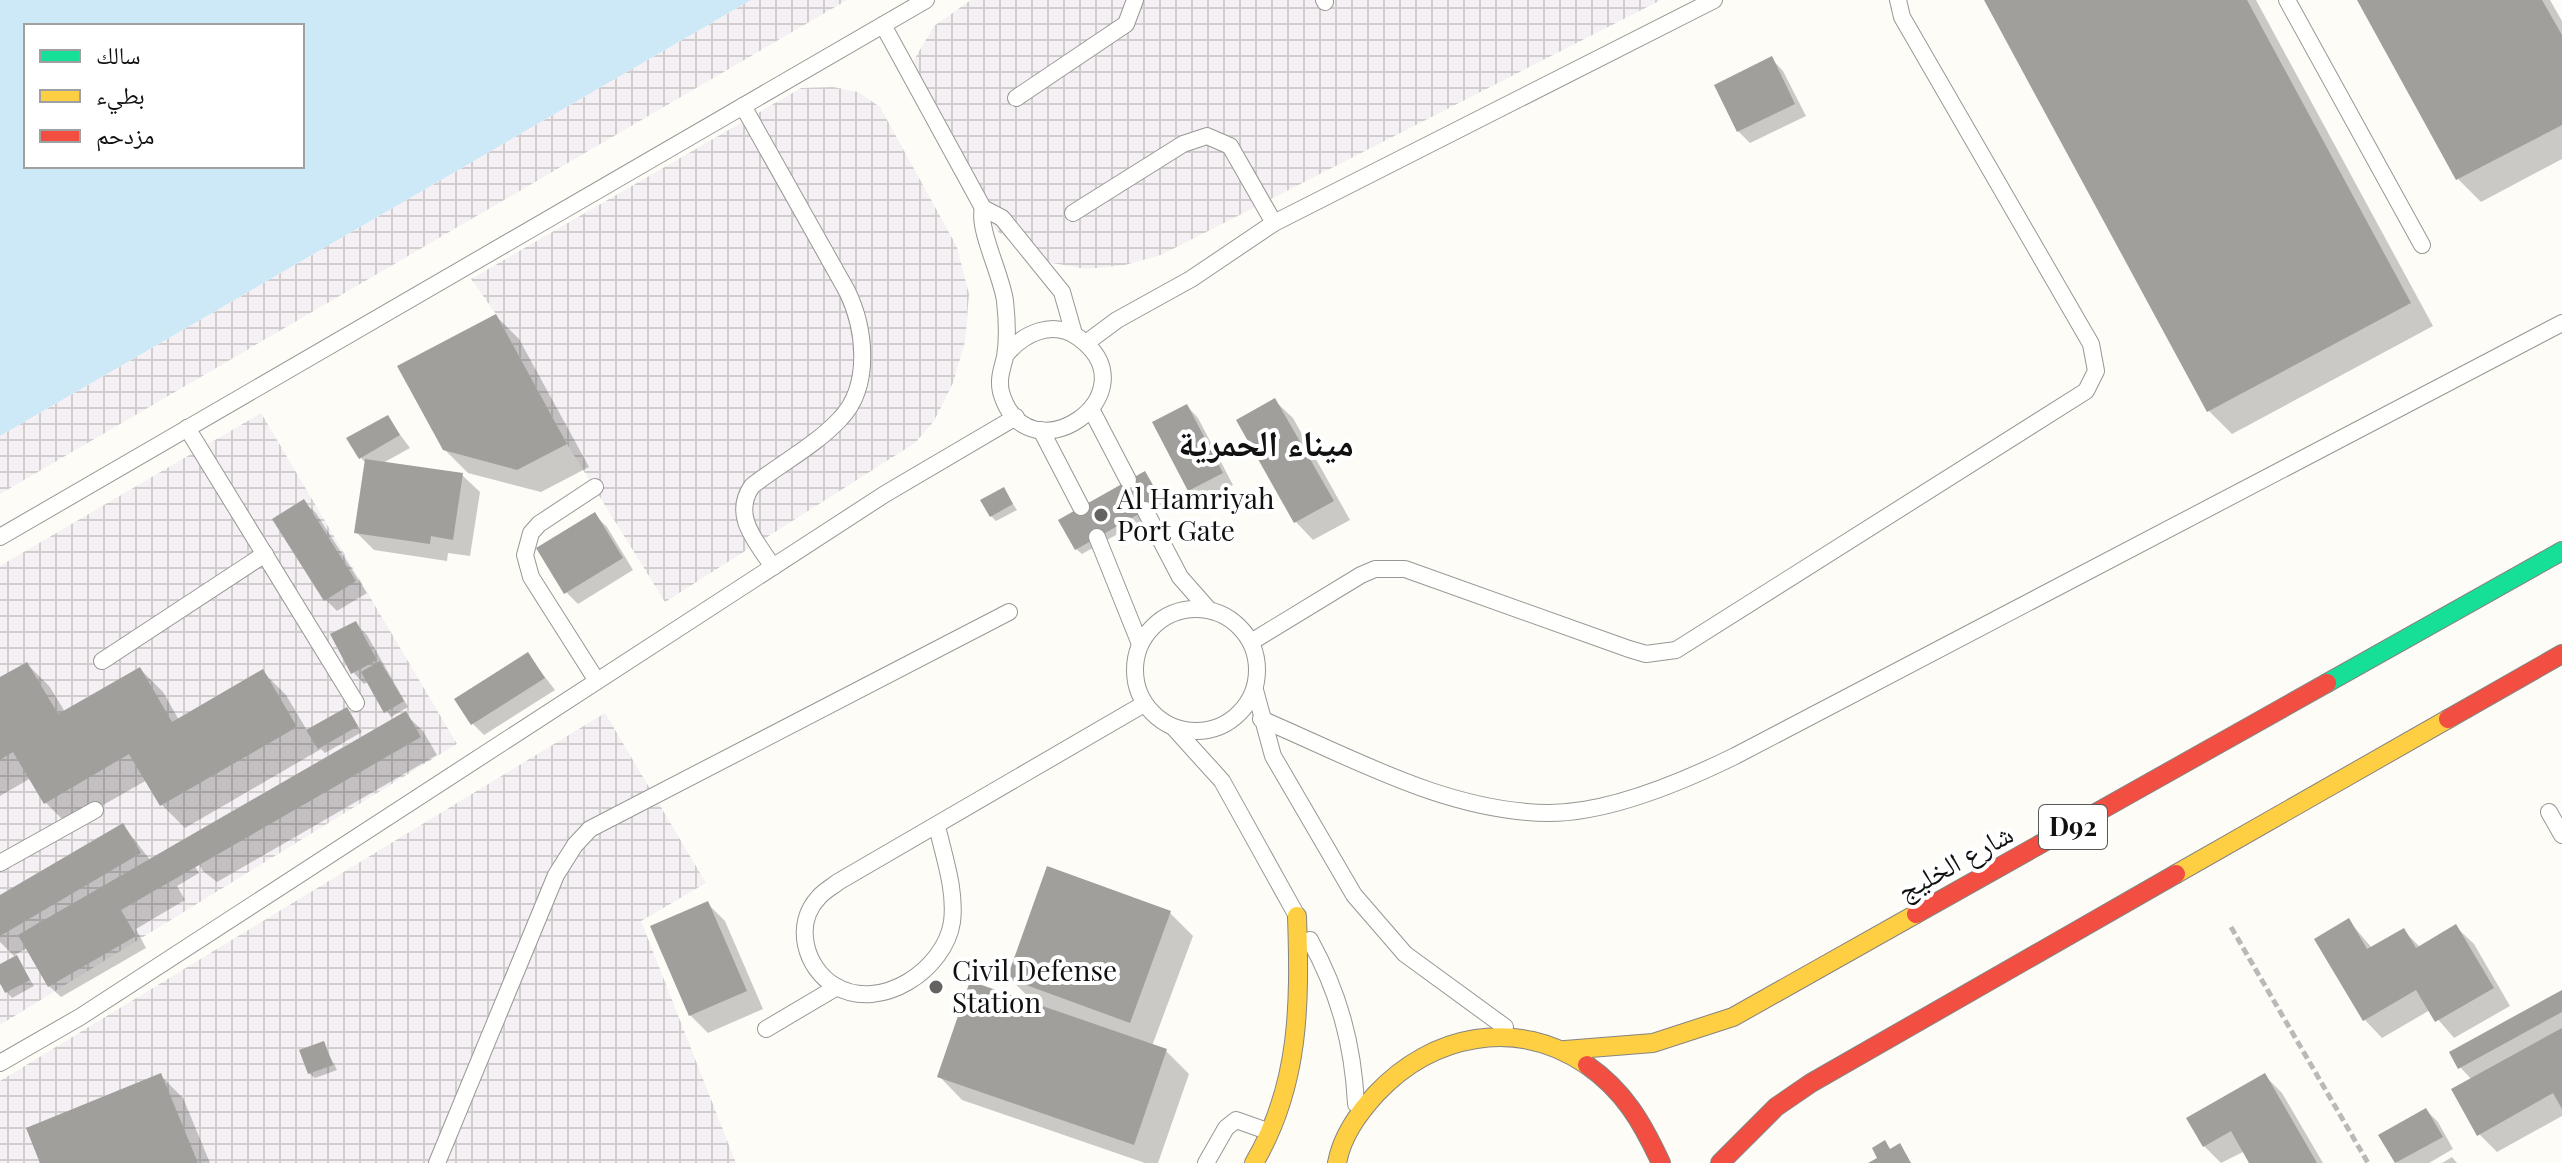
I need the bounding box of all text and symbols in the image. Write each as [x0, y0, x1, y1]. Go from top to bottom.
legend [24, 24, 304, 168]
text: سالك [96, 38, 141, 70]
text: بطيء [96, 78, 145, 115]
text: مزدحم [96, 118, 155, 152]
district label: ميناء الحمرية [1178, 417, 1354, 465]
place label: Al Hamriyah Port Gate [1116, 479, 1275, 548]
marker: Al Hamriyah Port Gate [1092, 506, 1110, 524]
road number: D92 [2039, 805, 2107, 849]
street label: شارع الخليج [1890, 814, 2019, 909]
place label: Civil Defense Station [952, 951, 1117, 1020]
marker: Civil Defense Station [927, 978, 945, 996]

